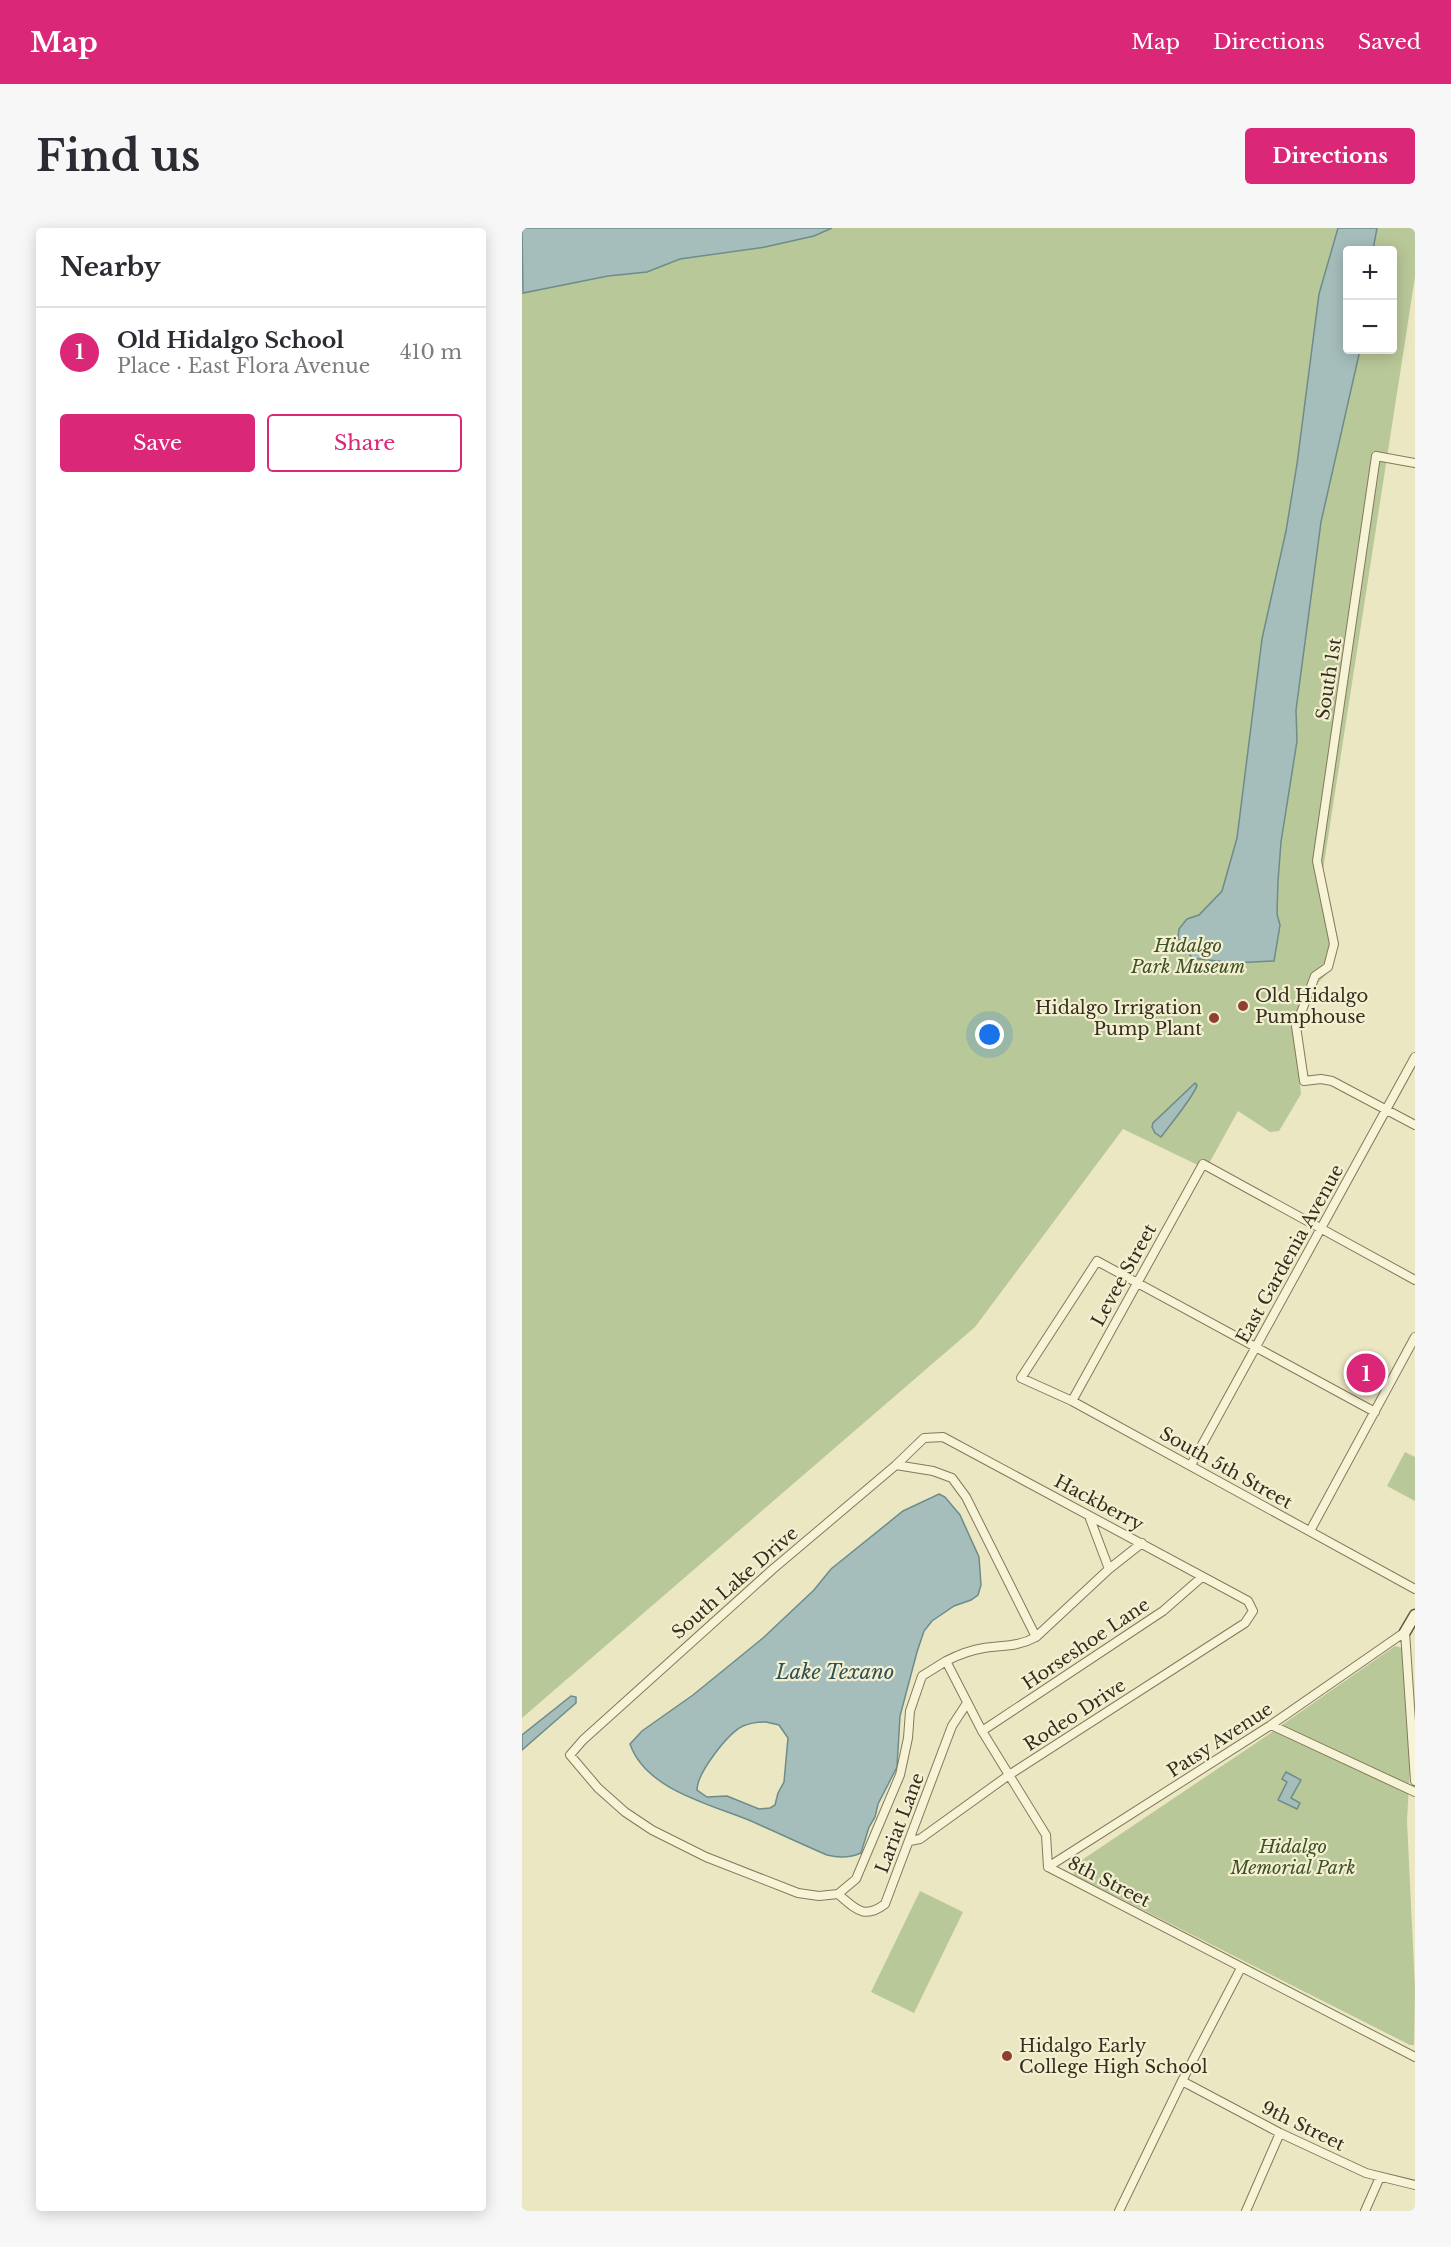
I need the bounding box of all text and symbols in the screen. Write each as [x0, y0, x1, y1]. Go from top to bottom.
text: Map [30, 25, 98, 60]
text: Map [1131, 29, 1180, 55]
text: Directions [1213, 29, 1325, 55]
text: Saved [1358, 29, 1421, 55]
button: Directions [1245, 128, 1415, 184]
text: Find us [36, 130, 200, 182]
map controls [1343, 246, 1397, 354]
button: + [1343, 246, 1397, 300]
text: Nearby [60, 251, 161, 283]
button: − [1343, 300, 1397, 354]
text: Old Hidalgo School [117, 327, 344, 354]
text: 1 [75, 340, 84, 364]
text: 410 m [400, 340, 462, 364]
text: Place · East Flora Avenue [117, 354, 370, 378]
button: Save [60, 414, 255, 472]
button: Share [267, 414, 462, 472]
street label: South 1st [1312, 636, 1346, 722]
park label: Hidalgo Park Museum [1130, 935, 1245, 978]
place label: Old Hidalgo Pumphouse [1255, 985, 1368, 1028]
place label: Hidalgo Irrigation Pump Plant [1035, 997, 1202, 1040]
marker: Old Hidalgo Pumphouse [1236, 999, 1250, 1013]
marker: Hidalgo Irrigation Pump Plant [1207, 1011, 1221, 1025]
your location [975, 1020, 1004, 1049]
street label: East Gardenia Avenue [1232, 1161, 1348, 1347]
street label: Levee Street [1087, 1220, 1161, 1330]
pin: 1 [1346, 1350, 1386, 1396]
street label: South 5th Street [1156, 1422, 1296, 1514]
street label: Hackberry [1051, 1470, 1148, 1536]
street label: South Lake Drive [667, 1522, 803, 1644]
street label: Horseshoe Lane [1018, 1593, 1154, 1695]
water label: Lake Texano [775, 1660, 894, 1684]
street label: Rodeo Drive [1020, 1674, 1130, 1756]
street label: Patsy Avenue [1163, 1698, 1277, 1782]
street label: Lariat Lane [871, 1770, 929, 1876]
park label: Hidalgo Memorial Park [1230, 1836, 1355, 1879]
street label: 8th Street [1064, 1852, 1154, 1912]
place label: Hidalgo Early College High School [1019, 2035, 1208, 2078]
marker: Hidalgo Early College High School [1000, 2049, 1014, 2063]
street label: 9th Street [1258, 2096, 1348, 2156]

